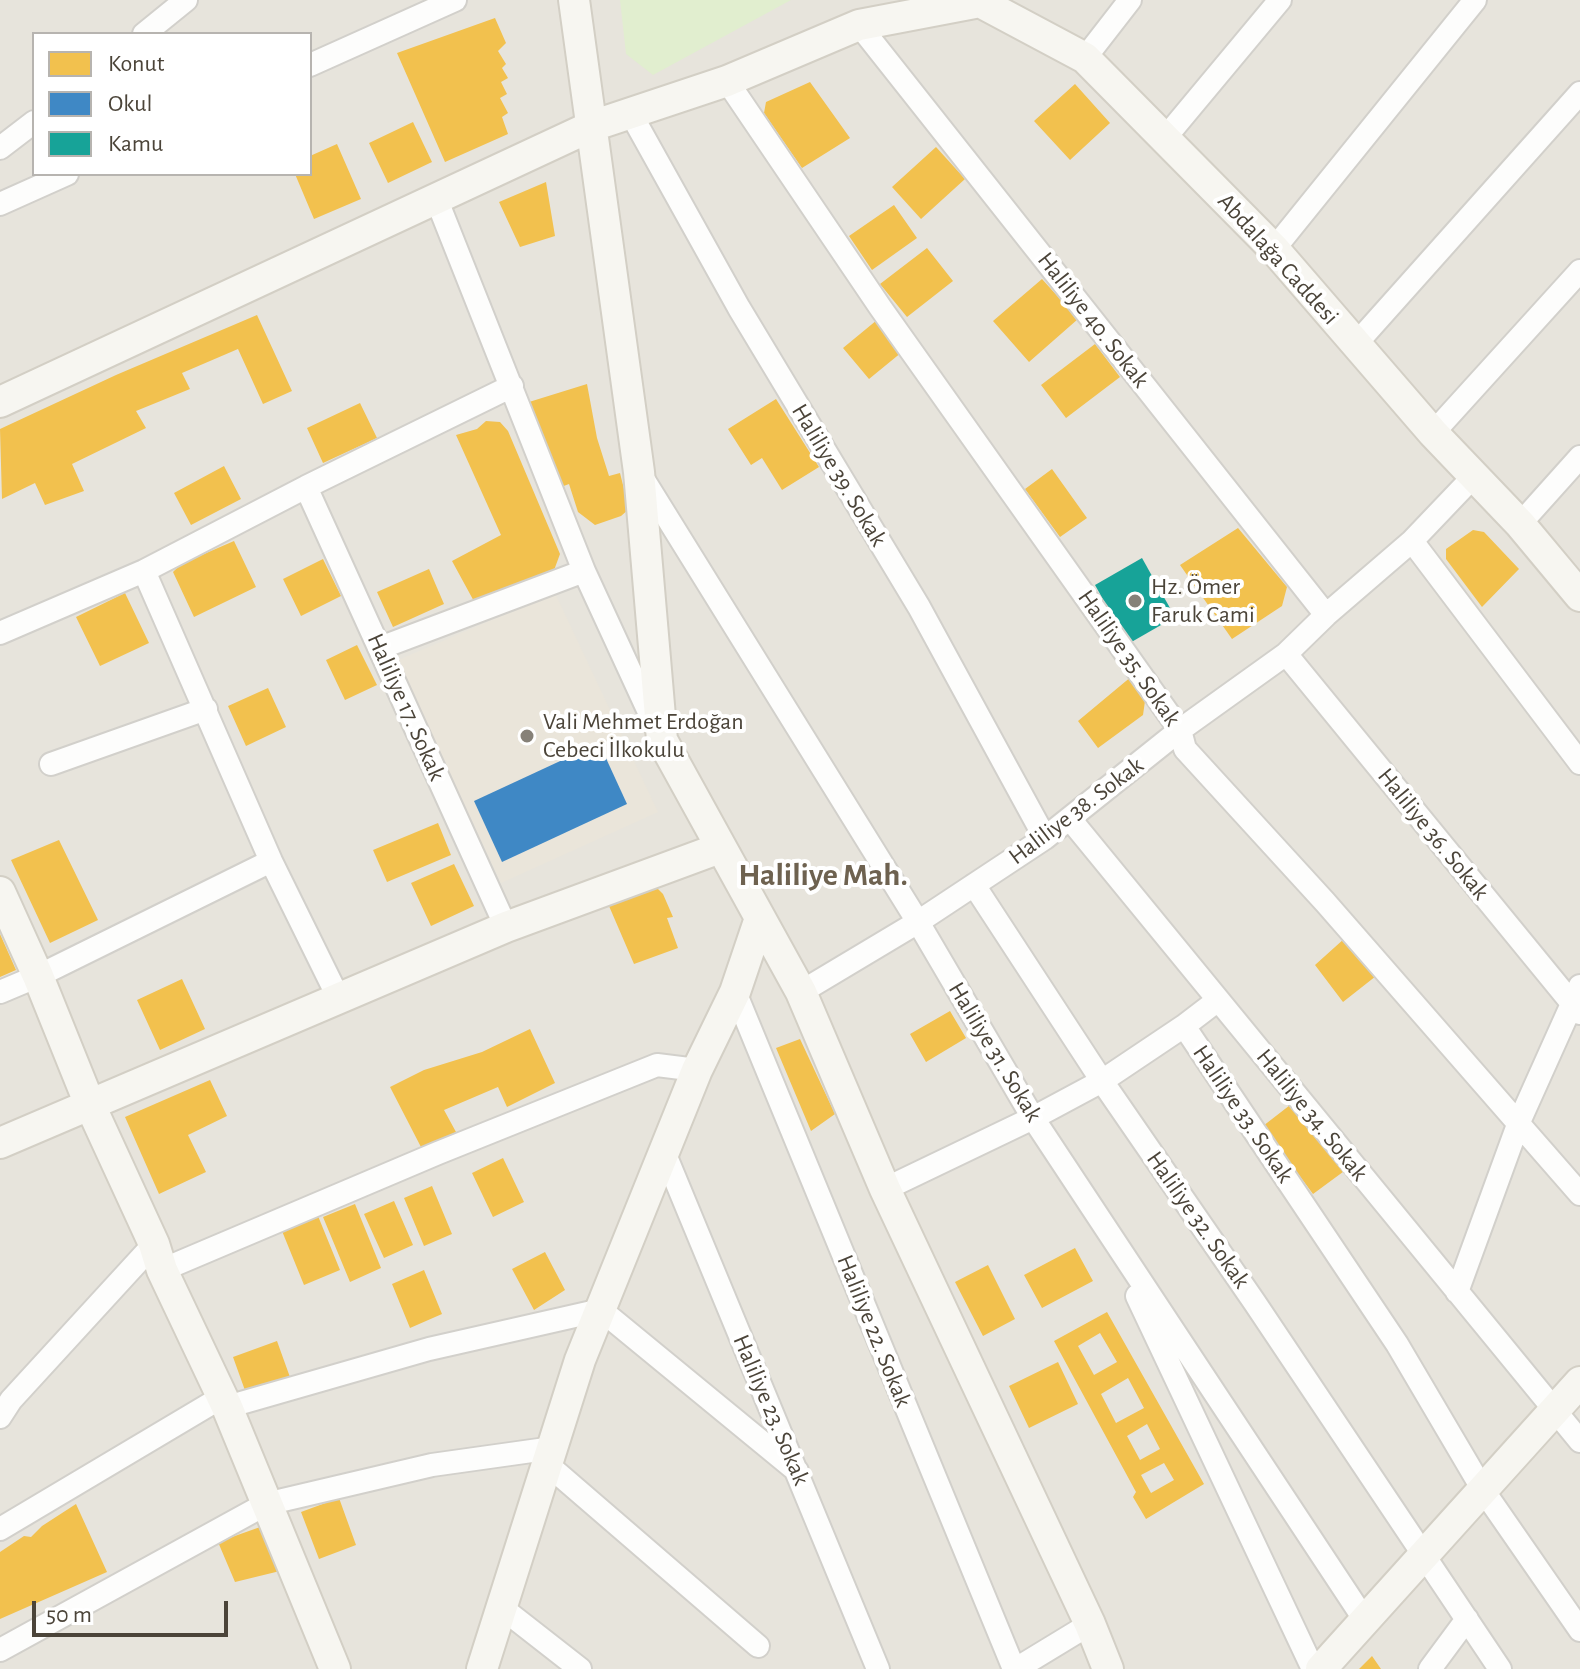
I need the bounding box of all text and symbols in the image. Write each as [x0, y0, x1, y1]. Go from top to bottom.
legend [32, 32, 312, 176]
text: Konut [108, 52, 164, 76]
text: Okul [108, 92, 152, 116]
text: Kamu [108, 132, 163, 156]
street label: Abdalağa Caddesi [1211, 187, 1345, 331]
street label: Haliliye 40. Sokak [1031, 246, 1155, 394]
street label: Haliliye 39. Sokak [785, 399, 893, 551]
place label: Hz. Ömer Faruk Cami [1151, 573, 1255, 629]
street label: Haliliye 35. Sokak [1071, 584, 1187, 732]
marker: Hz. Ömer Faruk Cami [1126, 592, 1144, 610]
street label: Haliliye 17. Sokak [361, 629, 451, 785]
place label: Vali Mehmet Erdoğan Cebeci İlkokulu [543, 708, 744, 764]
marker: Vali Mehmet Erdoğan Cebeci İlkokulu [518, 727, 536, 745]
street label: Haliliye 38. Sokak [1003, 751, 1149, 871]
street label: Haliliye 36. Sokak [1371, 762, 1495, 906]
district label: Haliliye Mah. [738, 856, 908, 894]
street label: Haliliye 31. Sokak [942, 977, 1048, 1127]
street label: Haliliye 33. Sokak [1186, 1040, 1300, 1188]
street label: Haliliye 34. Sokak [1250, 1043, 1374, 1187]
street label: Haliliye 32. Sokak [1140, 1146, 1256, 1294]
street label: Haliliye 22. Sokak [830, 1251, 918, 1411]
street label: Haliliye 23. Sokak [726, 1330, 816, 1490]
scale bar [36, 1585, 232, 1635]
text: 50 m [46, 1603, 92, 1627]

